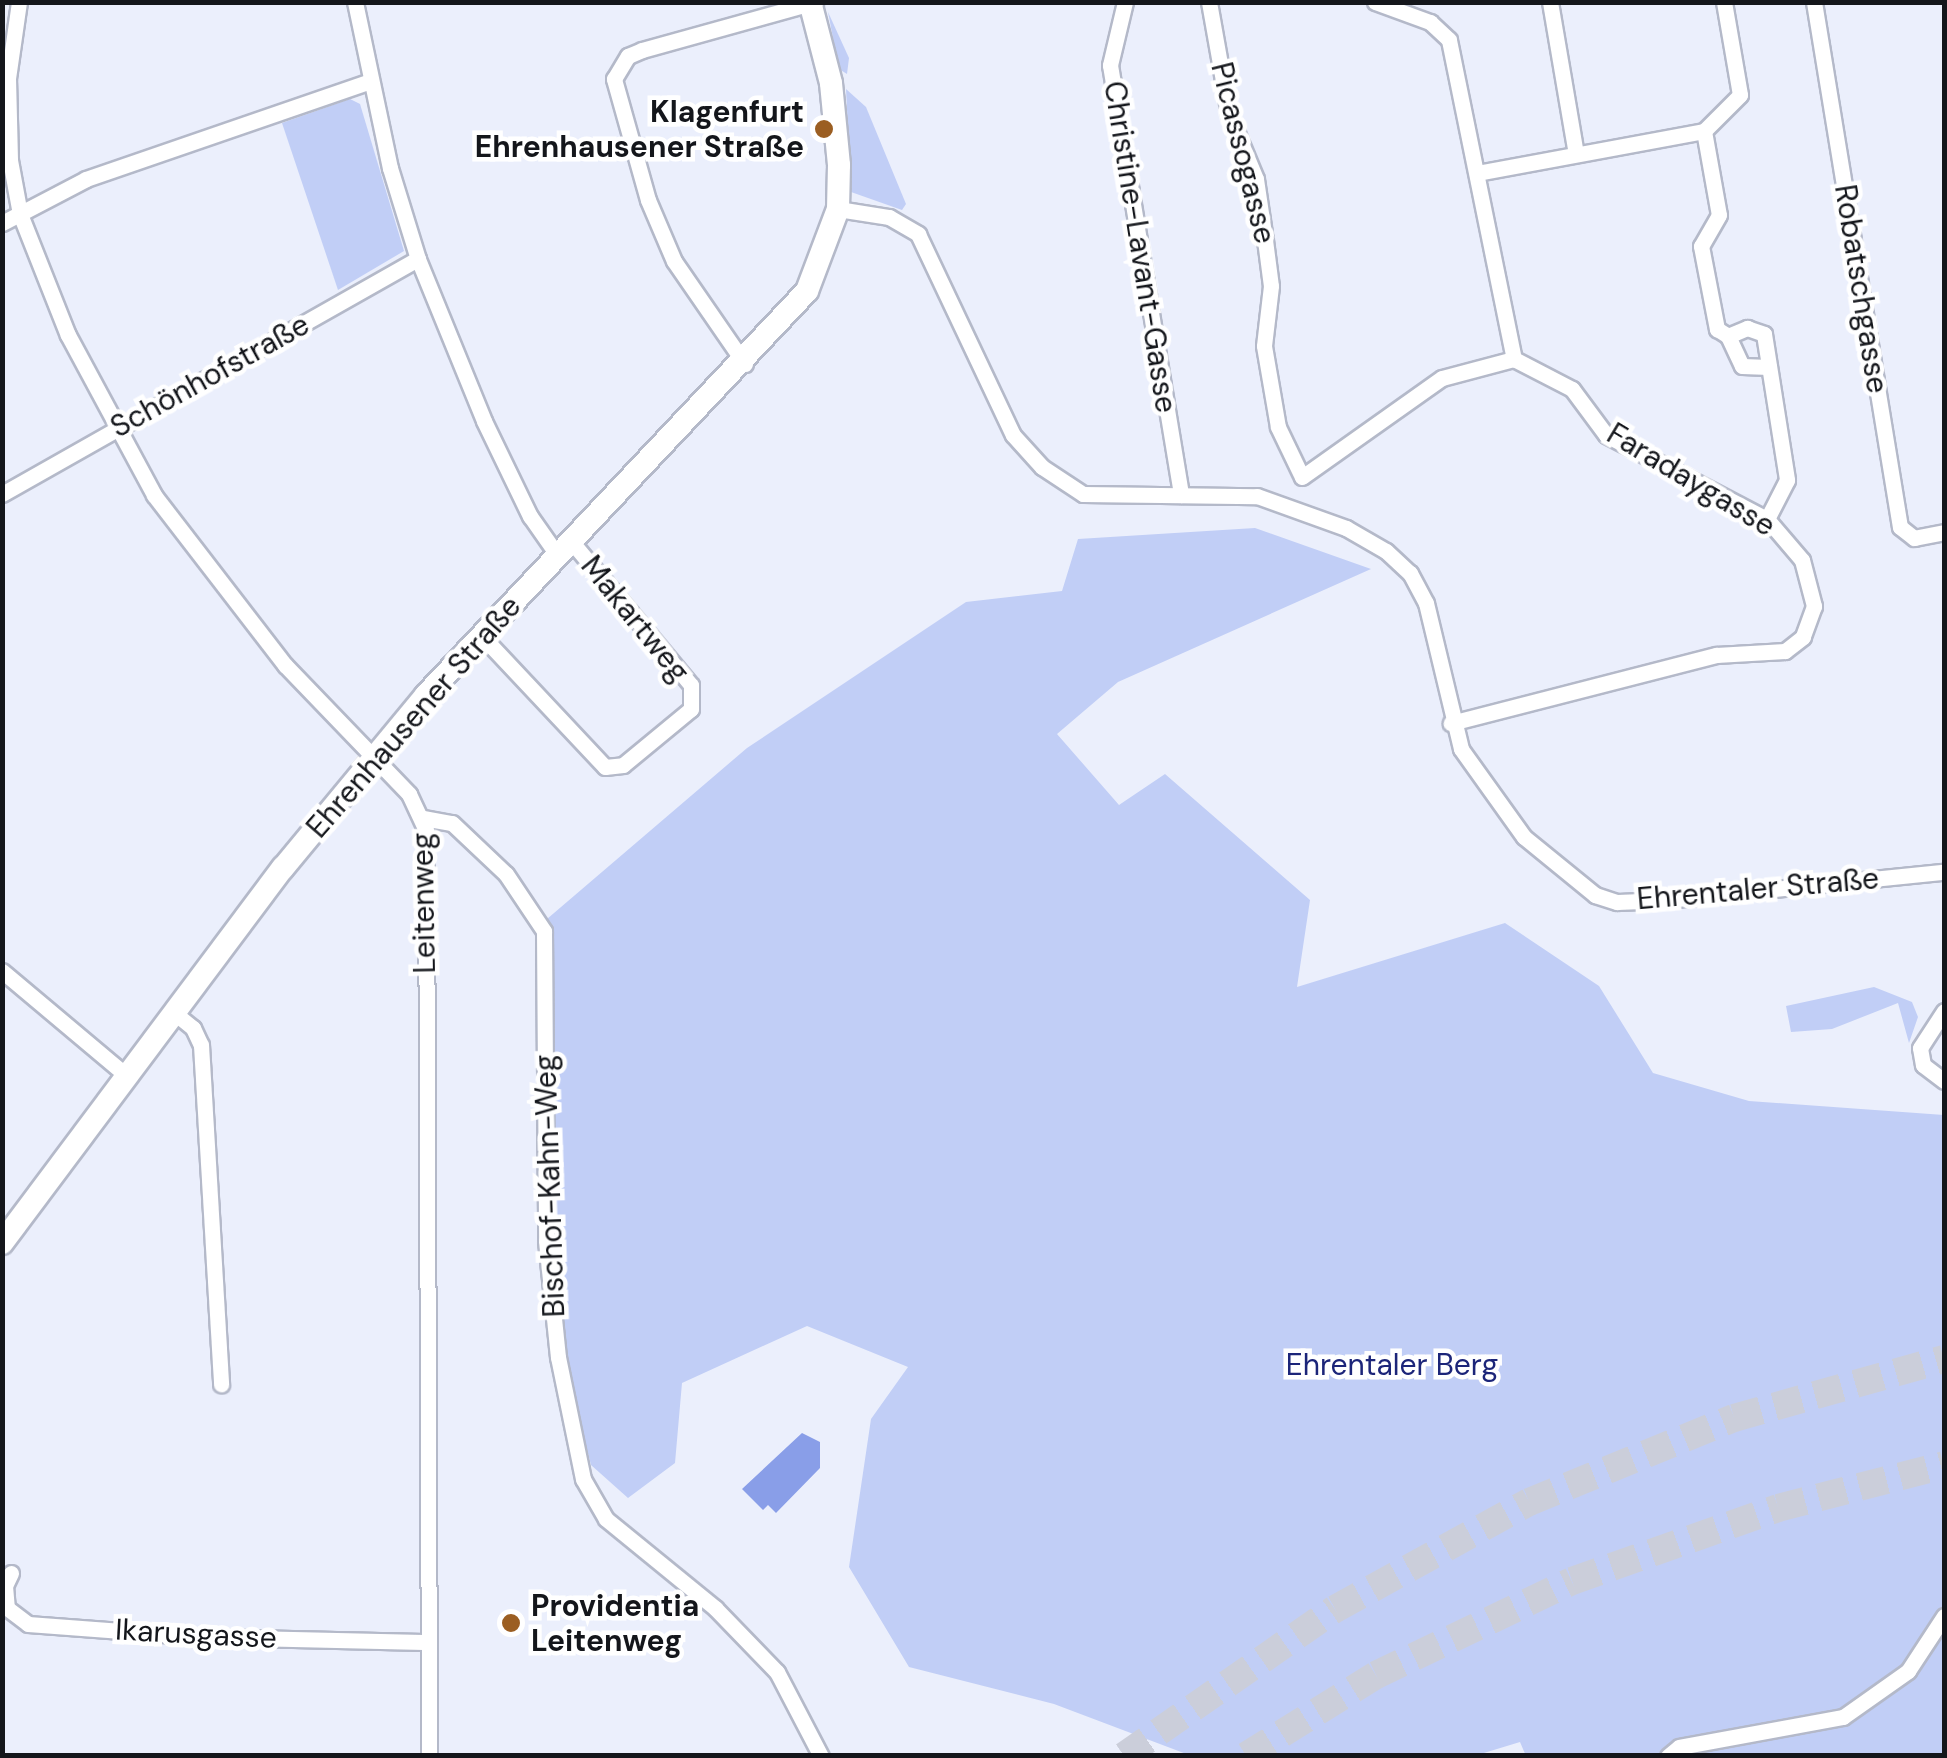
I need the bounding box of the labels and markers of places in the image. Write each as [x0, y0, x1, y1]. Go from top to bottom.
place label: Klagenfurt Ehrenhausener Straße [475, 94, 804, 164]
marker: Klagenfurt Ehrenhausener Straße [813, 118, 835, 140]
place label: Providentia Leitenweg [531, 1588, 699, 1658]
marker: Providentia Leitenweg [500, 1612, 522, 1634]

